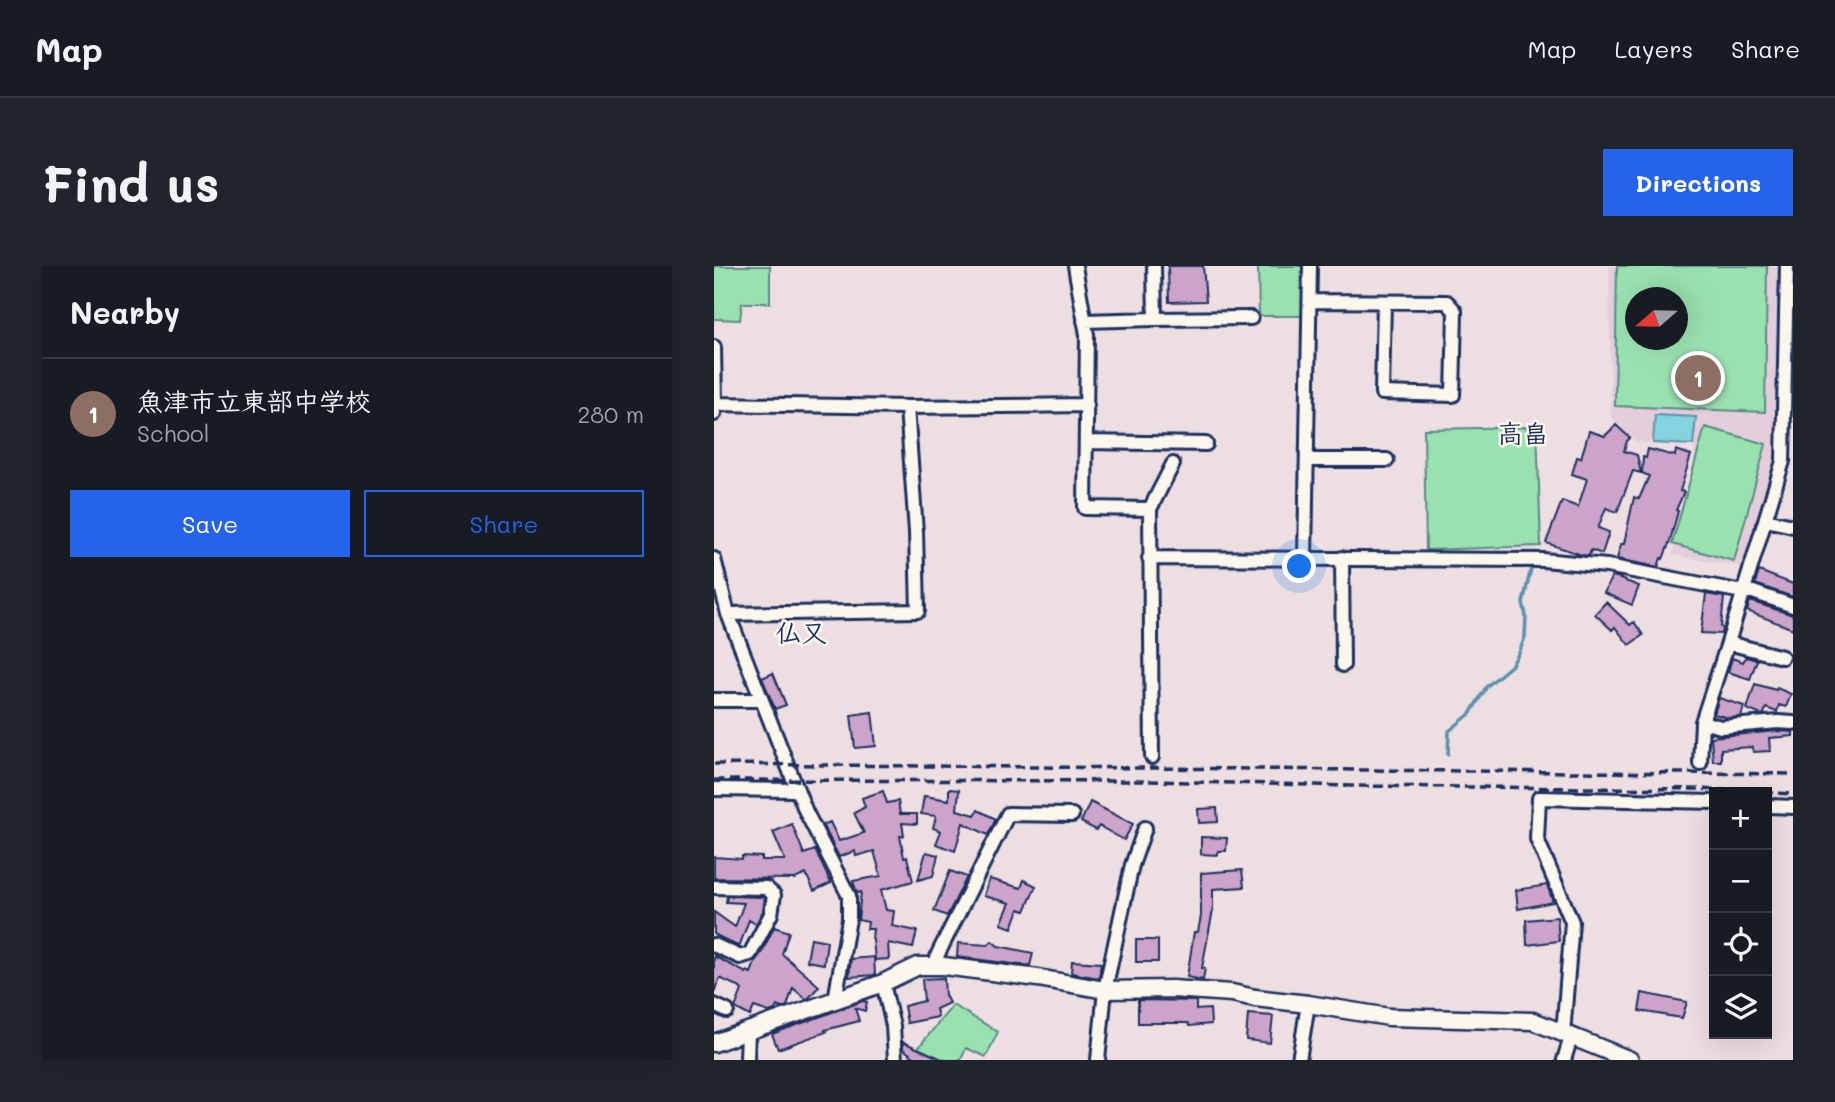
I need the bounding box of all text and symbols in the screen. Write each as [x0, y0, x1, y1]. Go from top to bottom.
text: Map [35, 27, 103, 70]
text: Map [1528, 33, 1576, 64]
text: Layers [1614, 33, 1693, 64]
text: Share [1731, 33, 1800, 64]
button: Directions [1603, 149, 1793, 216]
text: Find us [42, 151, 220, 214]
north arrow [1625, 287, 1688, 350]
text: Nearby [70, 292, 180, 332]
pin: 1 [1675, 352, 1721, 404]
text: 魚津市立東部中学校 [137, 384, 371, 418]
text: 1 [88, 399, 98, 429]
text: 280 m [577, 399, 644, 429]
district label: 高畠 [1497, 416, 1549, 450]
text: School [137, 418, 210, 448]
button: Save [70, 490, 350, 557]
button: Share [364, 490, 644, 557]
your location [1282, 549, 1316, 583]
district label: 仏又 [775, 615, 827, 649]
map controls [1709, 787, 1772, 1039]
button: + [1709, 787, 1772, 850]
button: − [1709, 850, 1772, 913]
button: locate [1709, 913, 1772, 976]
button: layers [1709, 976, 1772, 1039]

